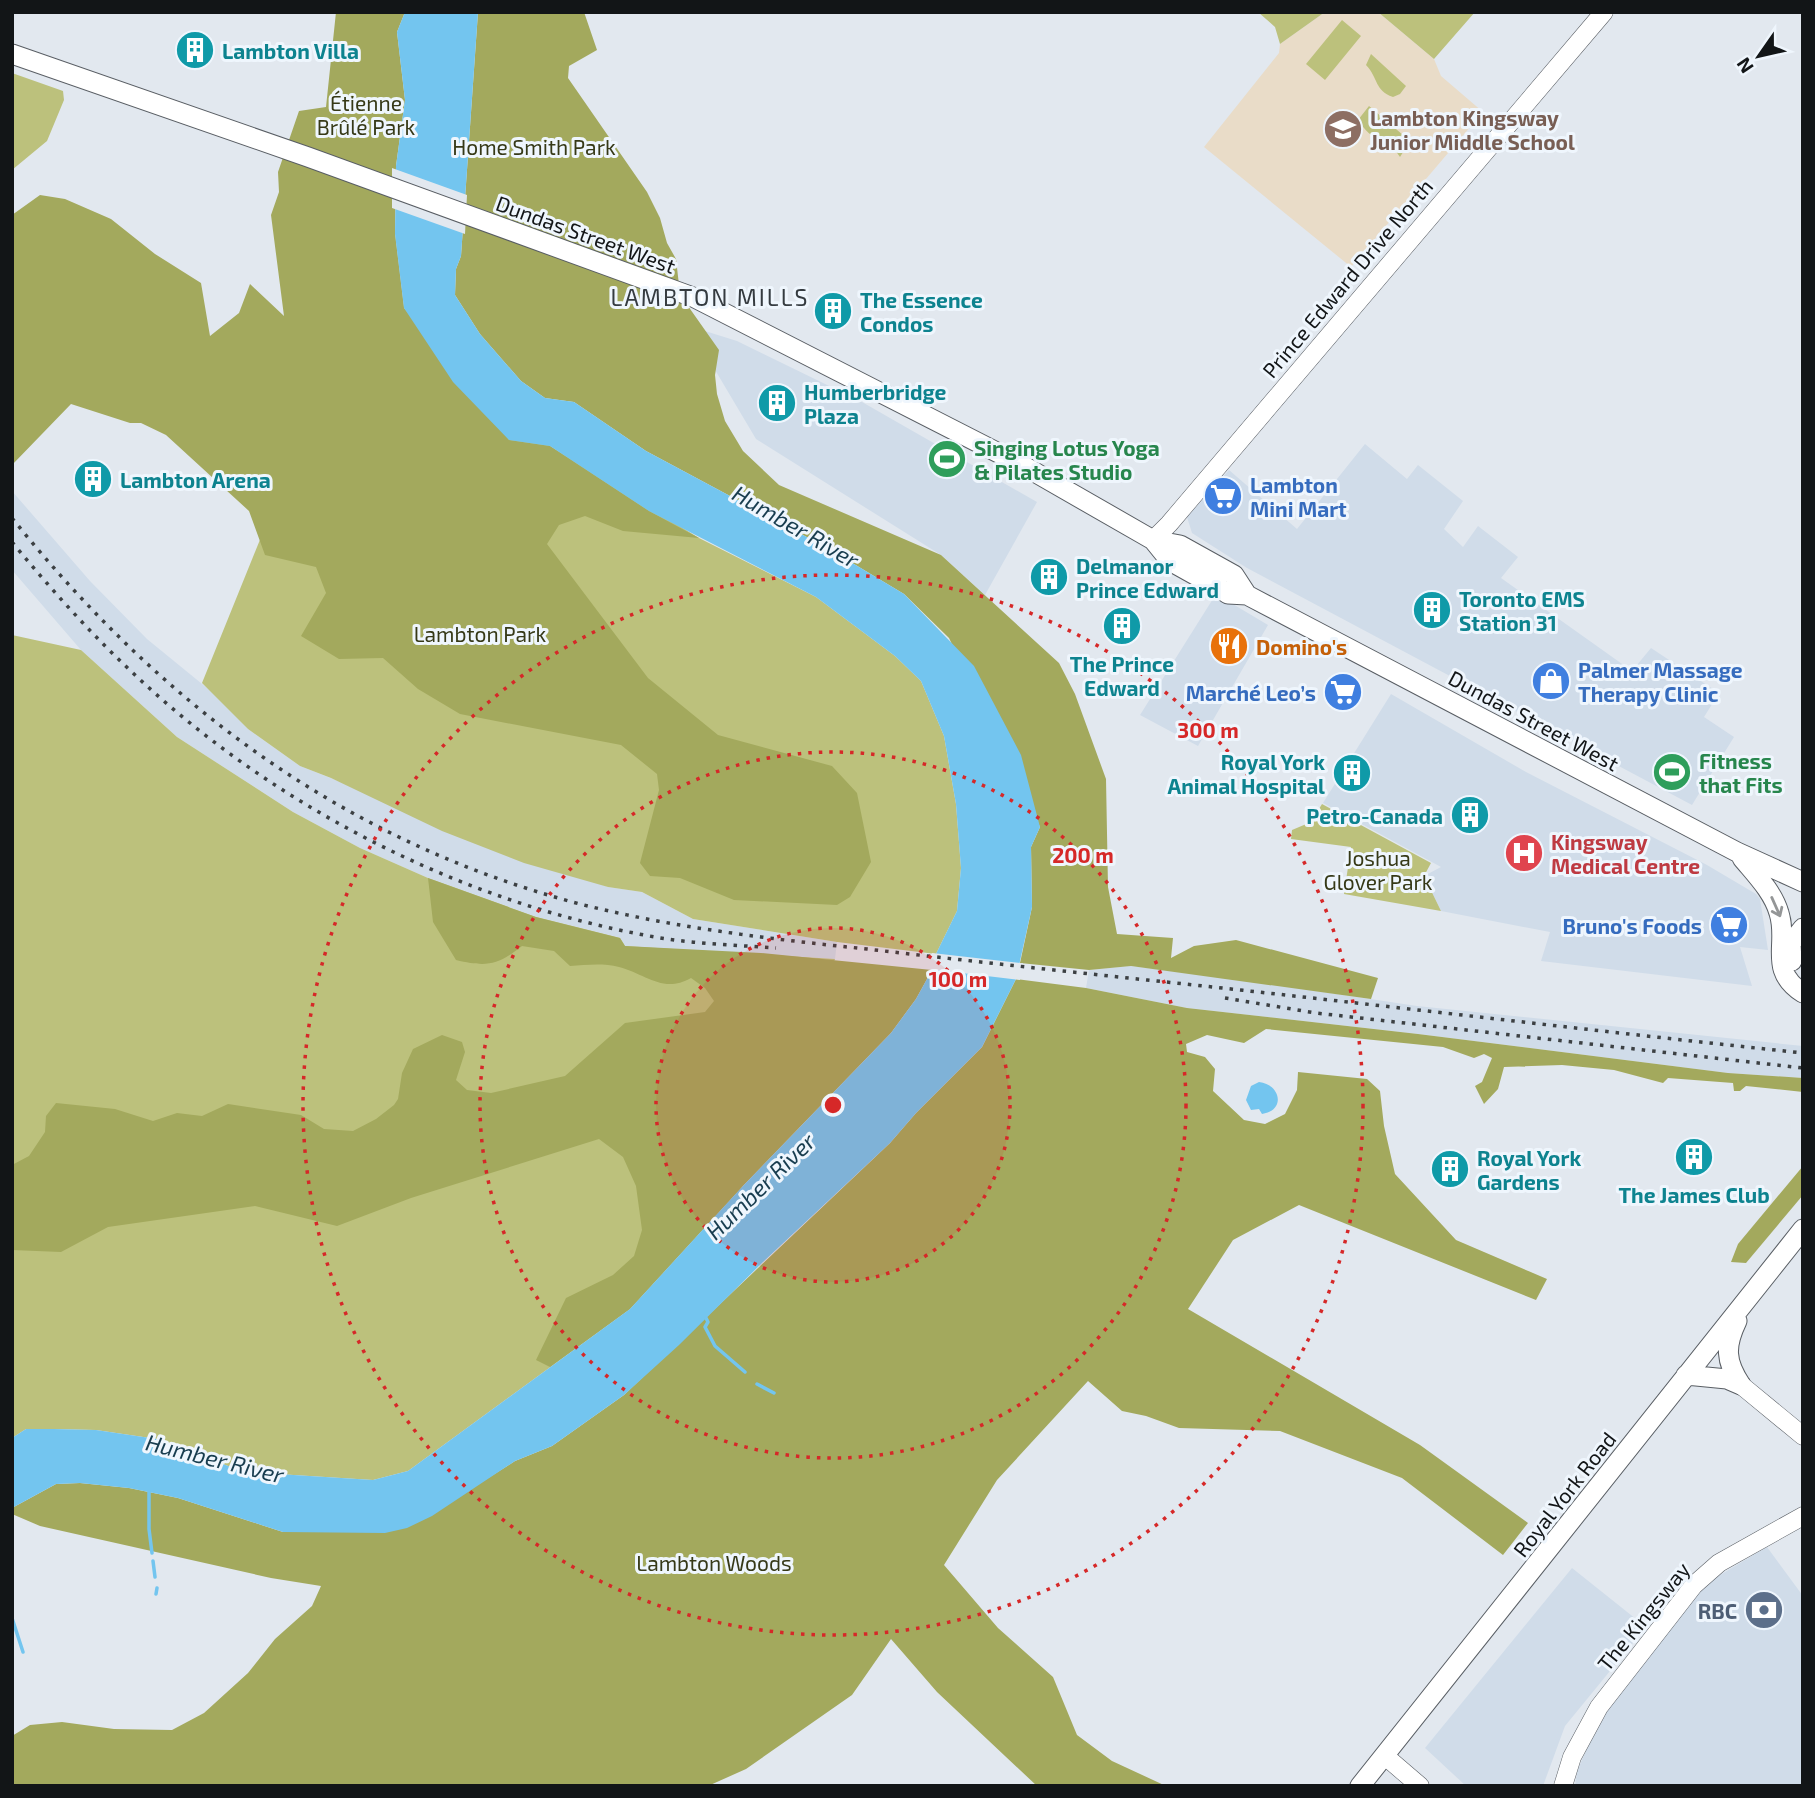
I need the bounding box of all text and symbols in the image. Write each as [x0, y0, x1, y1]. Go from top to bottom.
north arrow [1724, 21, 1794, 91]
building icon: Lambton Villa [174, 29, 216, 71]
place label: Lambton Villa [222, 38, 359, 63]
text: N [1731, 54, 1758, 78]
park label: Étienne Brûlé Park [317, 90, 416, 139]
place label: Lambton Kingsway Junior Middle School [1370, 105, 1575, 154]
school or university icon: Lambton Kingsway Junior Middle School [1322, 108, 1364, 150]
park label: Home Smith Park [452, 134, 616, 159]
street label: Prince Edward Drive North [1257, 174, 1437, 382]
street label: Dundas Street West [493, 190, 679, 278]
district label: LAMBTON MILLS [611, 283, 809, 311]
place label: The Essence Condos [860, 287, 983, 336]
building icon: The Essence Condos [812, 290, 854, 332]
place label: Humberbridge Plaza [804, 379, 947, 428]
building icon: Humberbridge Plaza [756, 382, 798, 424]
place label: Singing Lotus Yoga & Pilates Studio [974, 435, 1160, 484]
sports icon: Singing Lotus Yoga & Pilates Studio [926, 438, 968, 480]
building icon: Lambton Arena [72, 458, 114, 500]
place label: Lambton Arena [120, 467, 271, 492]
place label: Lambton Mini Mart [1250, 472, 1347, 521]
supermarket icon: Lambton Mini Mart [1202, 475, 1244, 517]
water label: Humber River [728, 479, 865, 574]
place label: Delmanor Prince Edward [1076, 553, 1219, 602]
building icon: Delmanor Prince Edward [1028, 556, 1070, 598]
place label: Toronto EMS Station 31 [1459, 586, 1585, 635]
building icon: Toronto EMS Station 31 [1411, 589, 1453, 631]
building icon: The Prince Edward [1101, 605, 1143, 647]
park label: Lambton Park [414, 621, 547, 646]
restaurant icon: Domino's [1208, 625, 1250, 667]
place label: Domino's [1256, 634, 1347, 659]
place label: The Prince Edward [1070, 651, 1174, 700]
place label: Palmer Massage Therapy Clinic [1578, 657, 1743, 707]
shop icon: Palmer Massage Therapy Clinic [1530, 660, 1572, 702]
street label: Dundas Street West [1445, 665, 1623, 775]
supermarket icon: Marché Leo’s [1322, 671, 1364, 713]
place label: Marché Leo’s [1186, 680, 1316, 705]
text: 300 m [1177, 717, 1239, 742]
place label: Fitness that Fits [1699, 748, 1783, 797]
place label: Royal York Animal Hospital [1168, 749, 1325, 798]
sports icon: Fitness that Fits [1651, 751, 1693, 793]
building icon: Royal York Animal Hospital [1331, 752, 1373, 794]
building icon: Petro-Canada [1449, 794, 1491, 836]
place label: Petro-Canada [1306, 803, 1443, 828]
place label: Kingsway Medical Centre [1551, 829, 1700, 878]
hospital icon: Kingsway Medical Centre [1503, 832, 1545, 874]
text: 200 m [1052, 842, 1114, 867]
park label: Joshua Glover Park [1323, 845, 1433, 894]
one-way arrow [1770, 896, 1783, 918]
supermarket icon: Bruno's Foods [1708, 904, 1750, 946]
place label: Bruno's Foods [1563, 913, 1702, 938]
text: 100 m [929, 966, 987, 991]
centre of rings [821, 1093, 845, 1117]
water label: Humber River [699, 1126, 821, 1245]
building icon: The James Club [1673, 1136, 1715, 1178]
place label: Royal York Gardens [1477, 1145, 1581, 1194]
building icon: Royal York Gardens [1429, 1148, 1471, 1190]
place label: The James Club [1618, 1182, 1770, 1207]
water label: Humber River [143, 1427, 288, 1489]
street label: Royal York Road [1508, 1427, 1620, 1561]
park label: Lambton Woods [636, 1550, 792, 1575]
street label: The Kingsway [1592, 1557, 1694, 1675]
bank icon: RBC [1743, 1589, 1785, 1631]
place label: RBC [1698, 1598, 1737, 1623]

